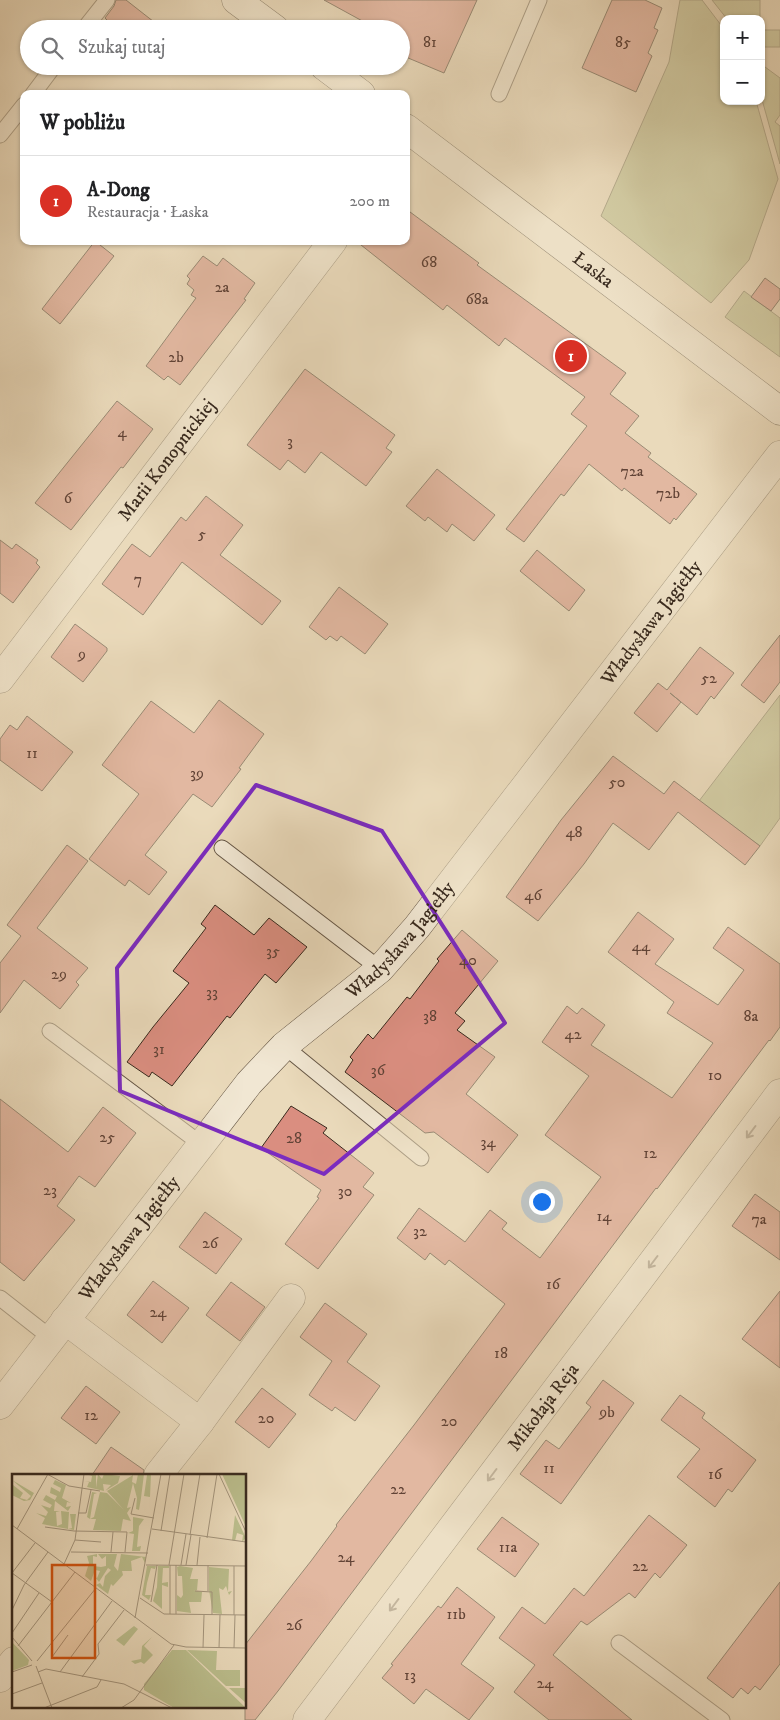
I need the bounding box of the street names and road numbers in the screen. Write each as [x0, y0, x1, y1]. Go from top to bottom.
street label: Łaska [568, 247, 619, 293]
street label: Marii Konopnickiej [113, 395, 220, 526]
street label: Władysława Jagiełły [595, 555, 707, 690]
street label: Władysława Jagiełły [340, 876, 460, 1004]
street label: Władysława Jagiełły [73, 1170, 185, 1306]
street label: Mikołaja Reja [502, 1358, 584, 1456]

